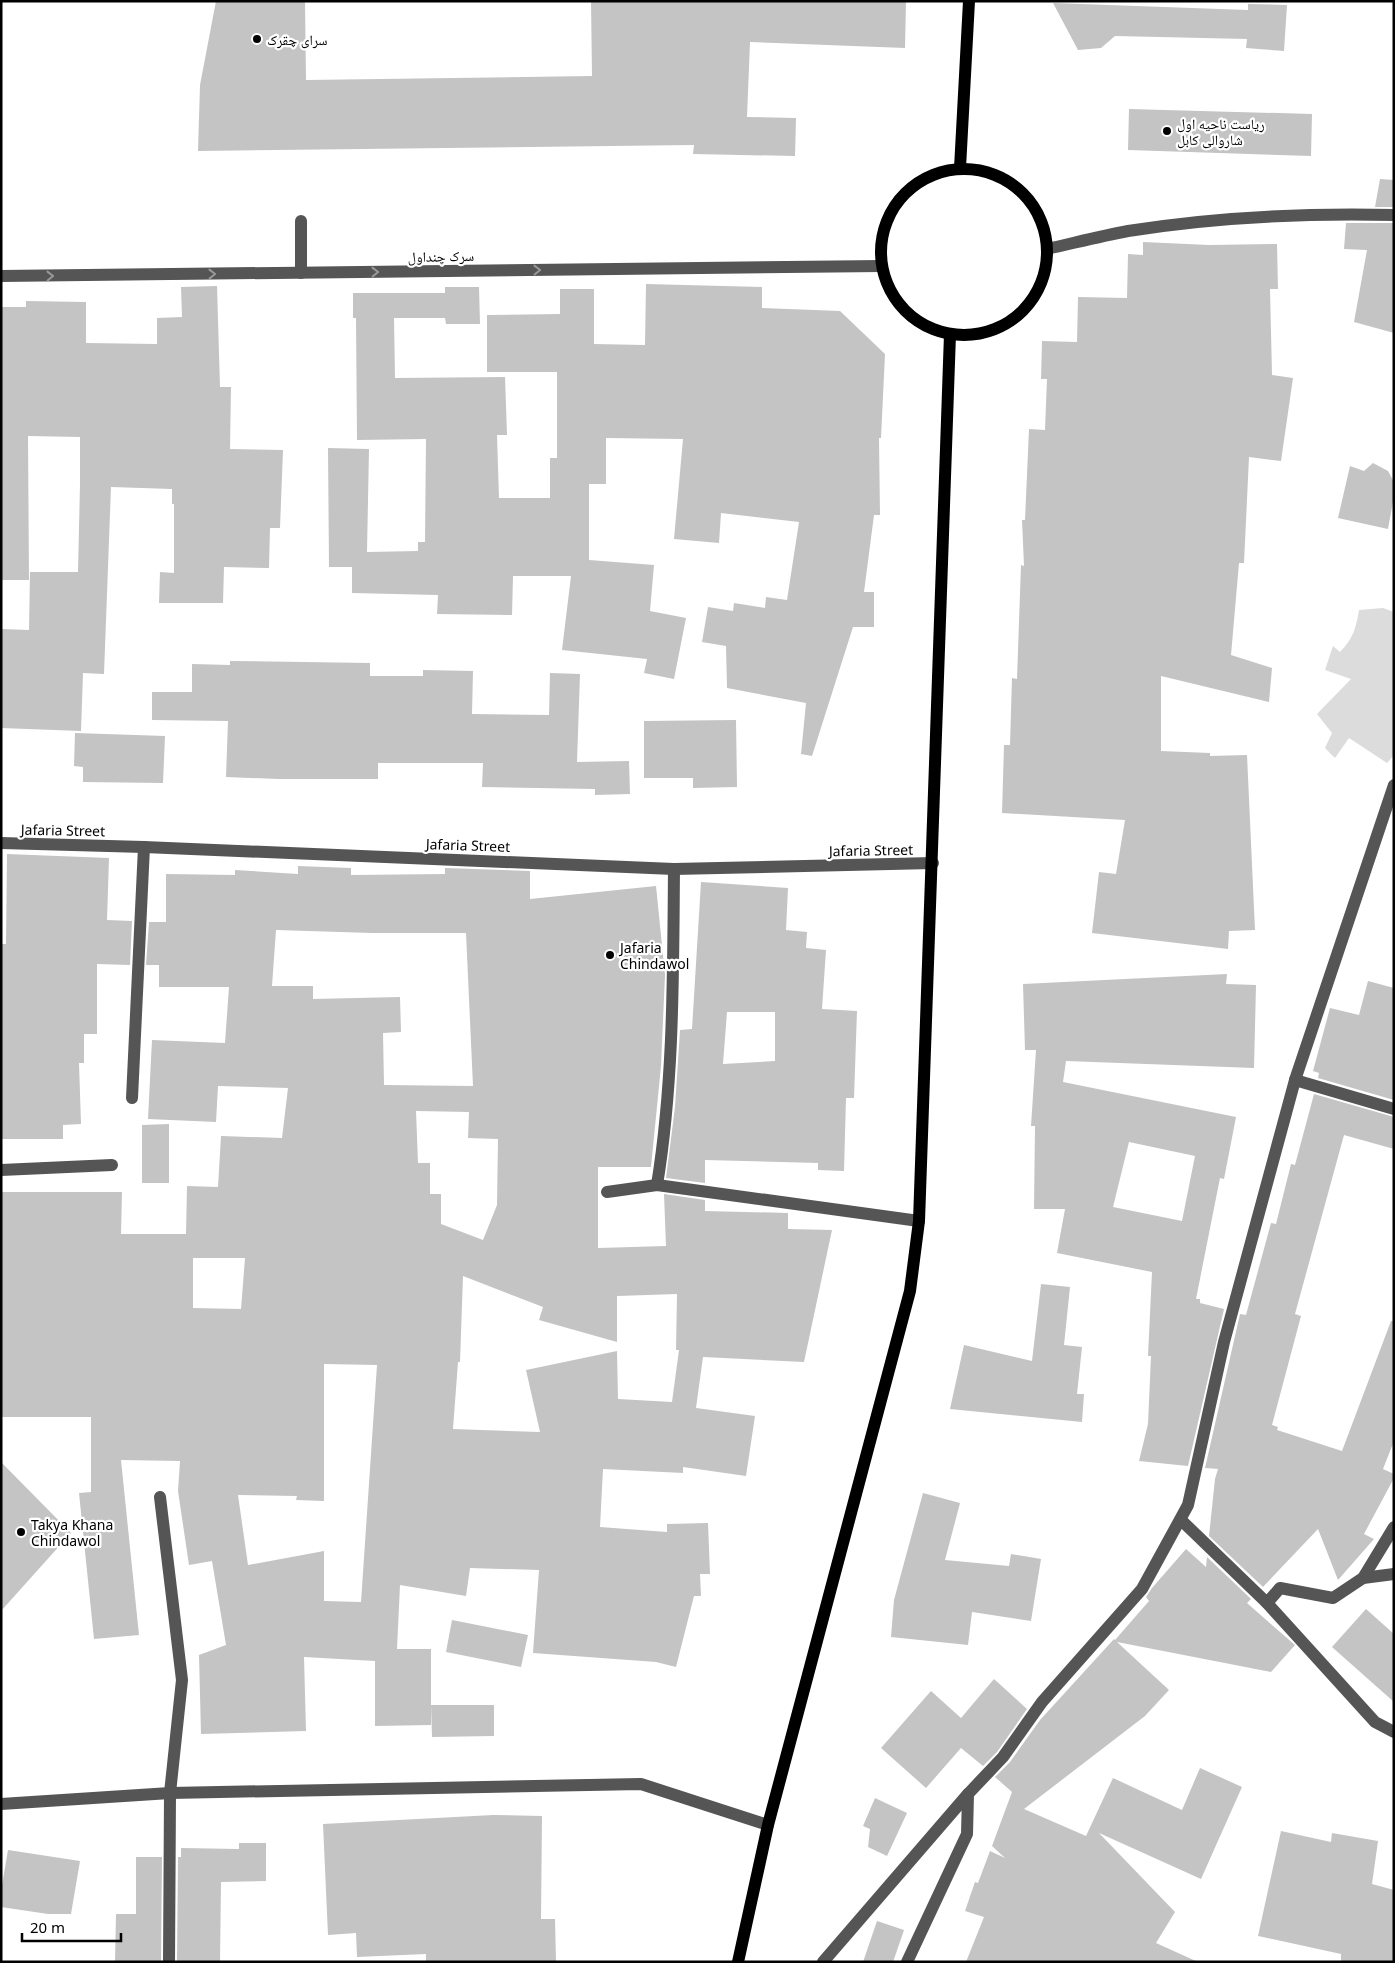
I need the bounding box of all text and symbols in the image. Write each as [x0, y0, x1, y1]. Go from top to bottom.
place label: سرای چقرک [267, 30, 328, 49]
marker: سرای چقرک [251, 33, 263, 45]
place label: ریاست ناحیه اول شاروالی کابل [1177, 114, 1265, 149]
marker: ریاست ناحیه اول شاروالی کابل [1161, 125, 1173, 137]
street label: سرک چنداول [408, 246, 474, 266]
one-way arrow [534, 265, 542, 275]
one-way arrow [372, 267, 379, 277]
one-way arrow [209, 268, 217, 279]
one-way arrow [46, 270, 54, 281]
street label: Jafaria Street [19, 820, 105, 840]
street label: Jafaria Street [424, 834, 510, 856]
street label: Jafaria Street [827, 840, 913, 860]
place label: Jafaria Chindawol [618, 938, 689, 973]
marker: Jafaria Chindawol [604, 949, 616, 961]
place label: Takya Khana Chindawol [31, 1515, 113, 1550]
marker: Takya Khana Chindawol [15, 1526, 27, 1538]
scale bar [22, 1910, 121, 1942]
text: 20 m [30, 1917, 65, 1937]

